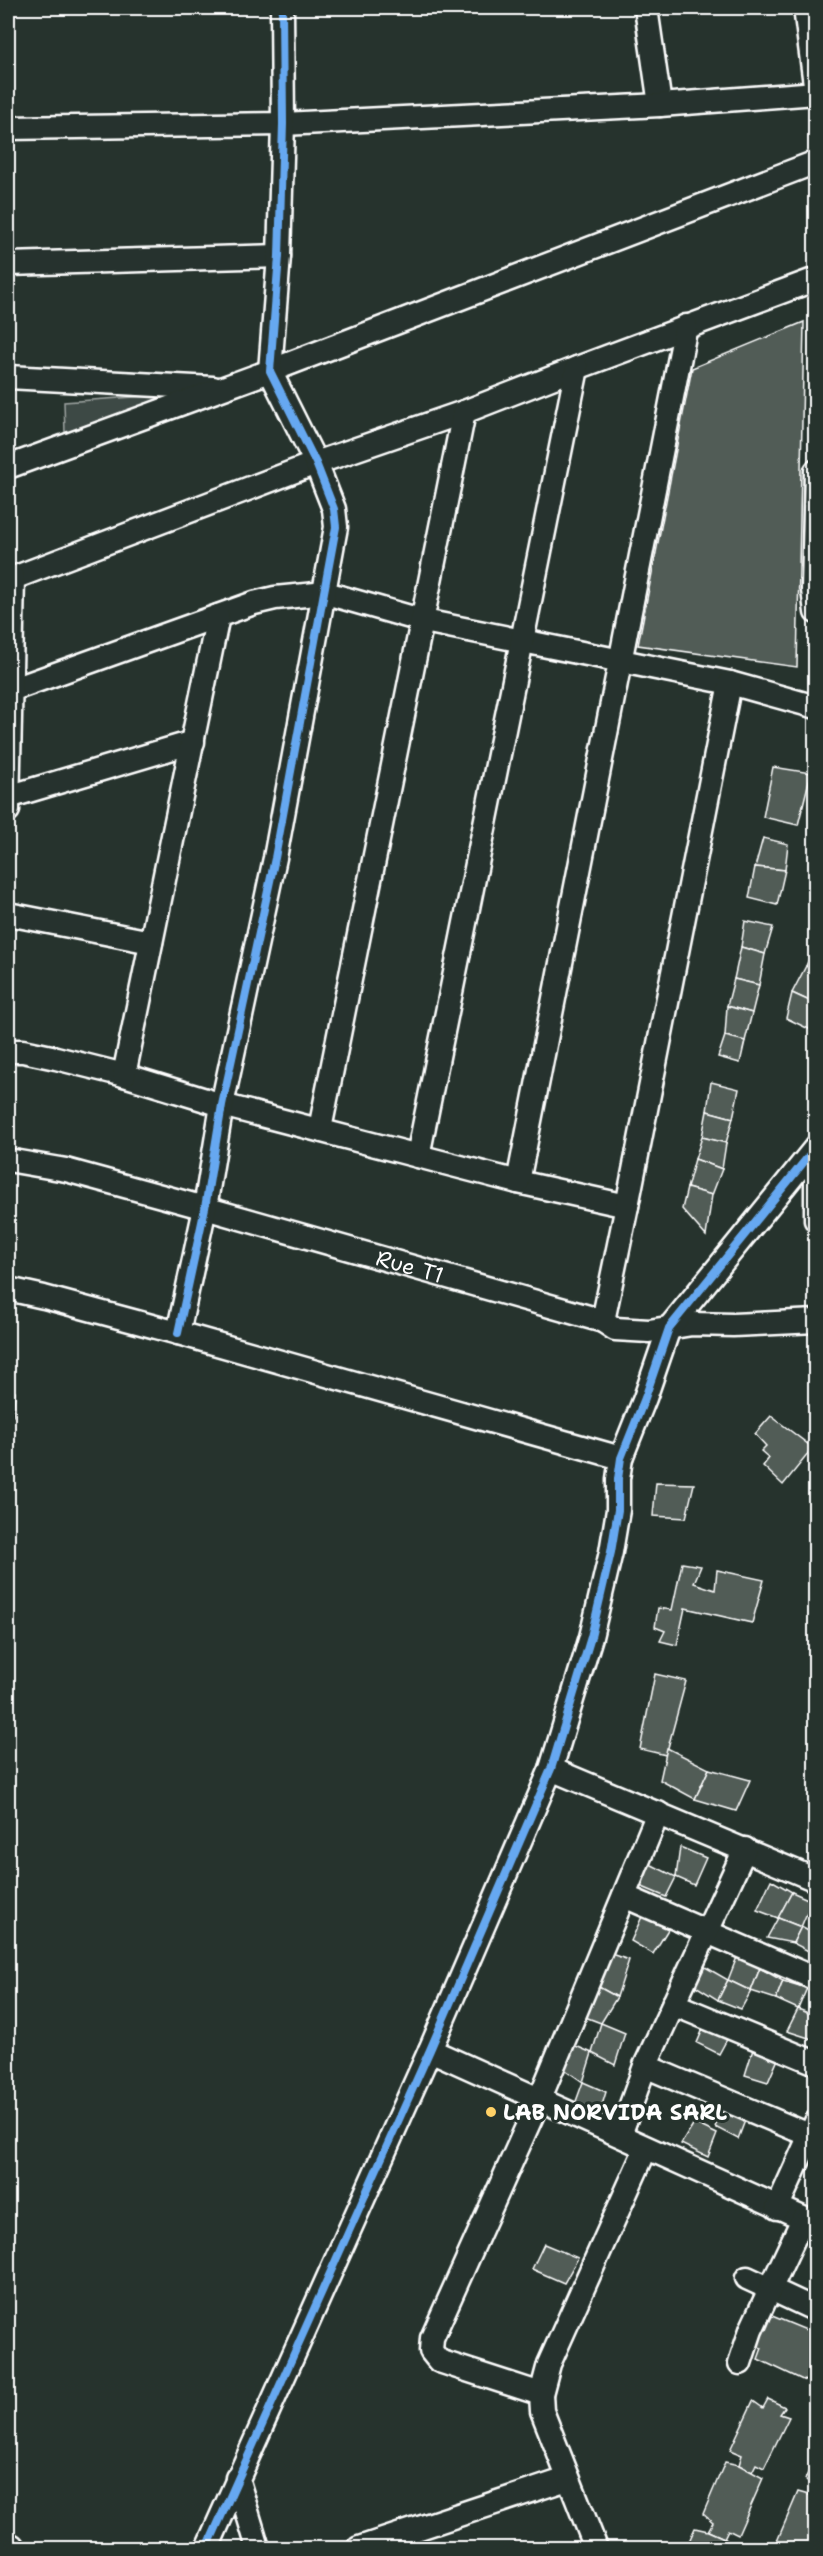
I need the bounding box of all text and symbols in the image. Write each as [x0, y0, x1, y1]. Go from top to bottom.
street label: Rue T1 [373, 1243, 447, 1290]
place label: LAB NORVIDA SARL [503, 2098, 727, 2127]
marker: LAB NORVIDA SARL [484, 2105, 498, 2119]

